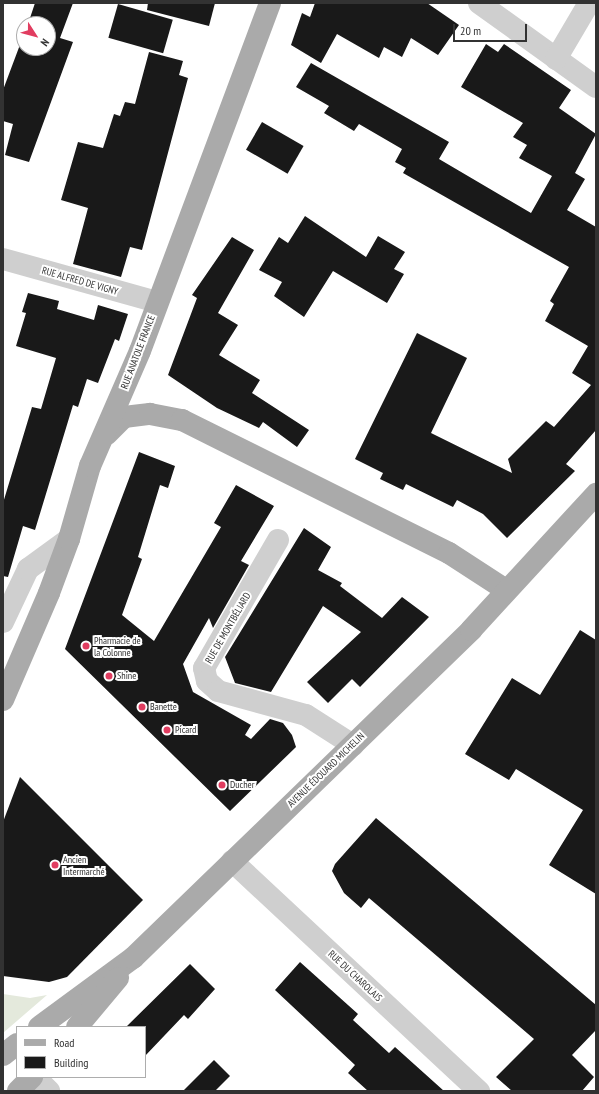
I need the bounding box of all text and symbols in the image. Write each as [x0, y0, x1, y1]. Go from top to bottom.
north arrow [16, 16, 56, 56]
scale bar [455, 16, 529, 42]
text: 20 m [460, 23, 481, 38]
text: N [37, 36, 52, 49]
street label: RUE ALFRED DE VIGNY [40, 264, 120, 298]
street label: RUE ANATOLE FRANCE [118, 313, 158, 391]
street label: RUE DE MONTBÉLIARD [203, 590, 253, 666]
place label: Pharmacie de la Colonne [94, 634, 141, 658]
marker: Pharmacie de la Colonne [81, 641, 91, 651]
place label: Shine [117, 670, 136, 682]
marker: Shine [104, 671, 114, 681]
place label: Banette [150, 701, 177, 713]
marker: Banette [137, 702, 147, 712]
place label: Picard [175, 724, 196, 736]
marker: Picard [162, 725, 172, 735]
street label: AVENUE ÉDOUARD MICHELIN [285, 730, 367, 810]
place label: Ducher [230, 779, 254, 791]
marker: Ducher [217, 780, 227, 790]
place label: Ancien Intermarché [63, 853, 105, 876]
marker: Ancien Intermarché [50, 860, 60, 870]
street label: RUE DU CHAROLAIS [326, 948, 384, 1004]
legend [16, 1026, 146, 1078]
text: Road [54, 1035, 74, 1050]
text: Building [54, 1055, 89, 1070]

